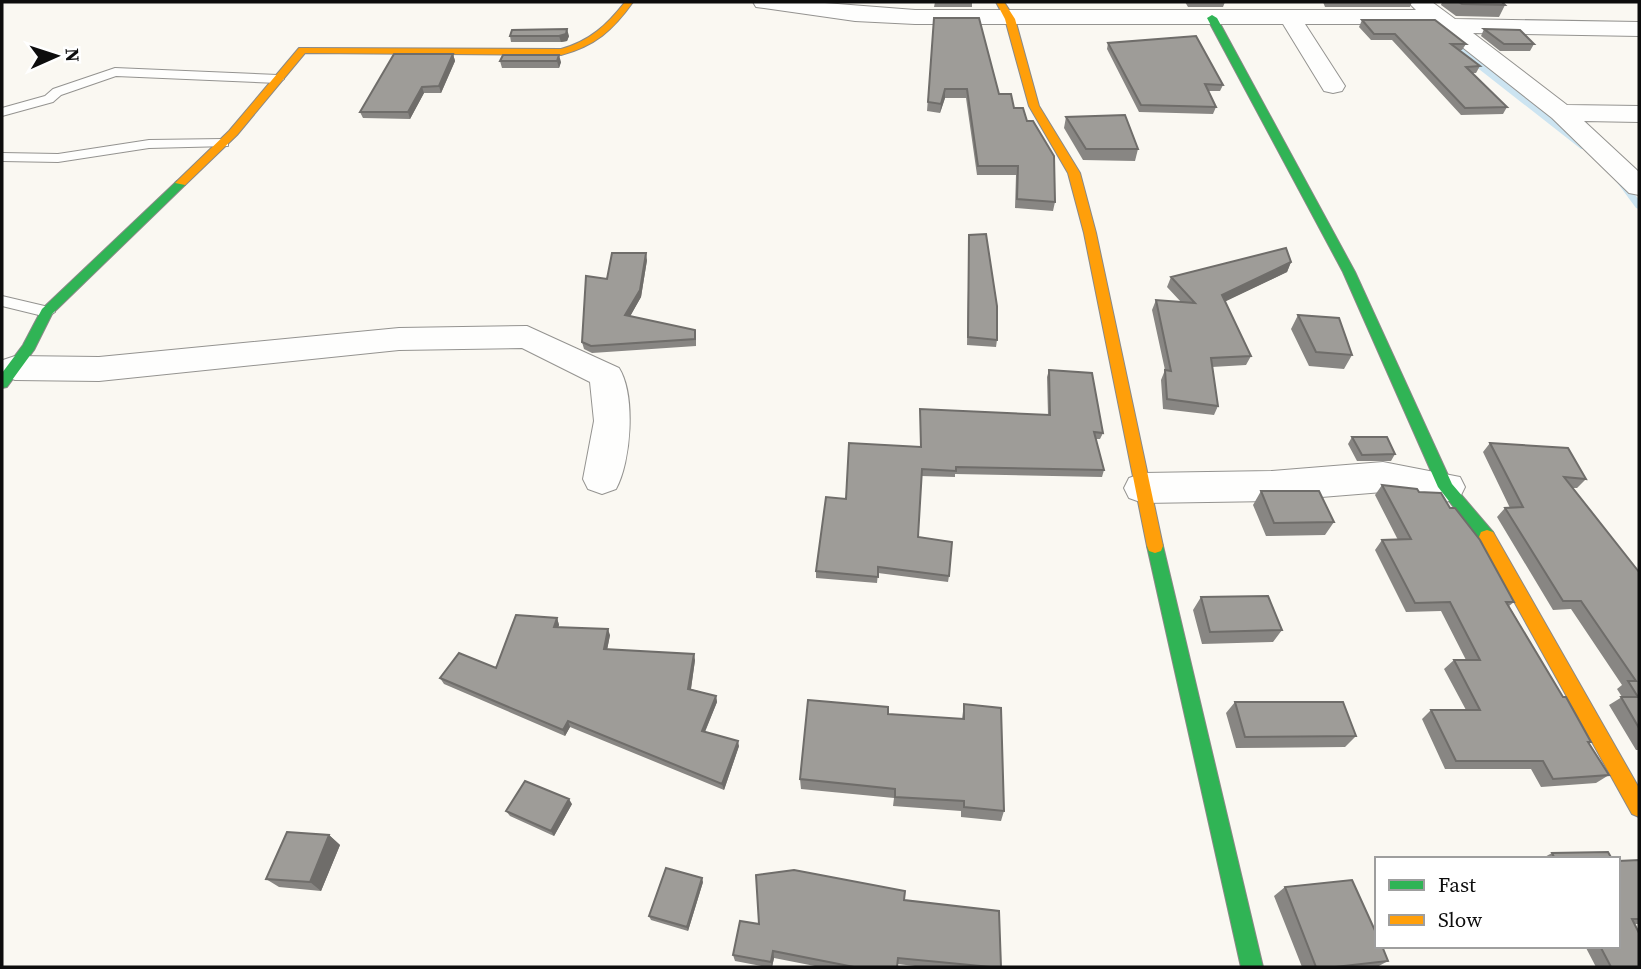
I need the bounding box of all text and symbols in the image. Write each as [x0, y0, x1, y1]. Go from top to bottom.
north arrow [21, 21, 91, 91]
text: N [60, 48, 86, 63]
legend [1375, 857, 1620, 948]
text: Fast [1438, 870, 1476, 899]
text: Slow [1438, 905, 1482, 934]

